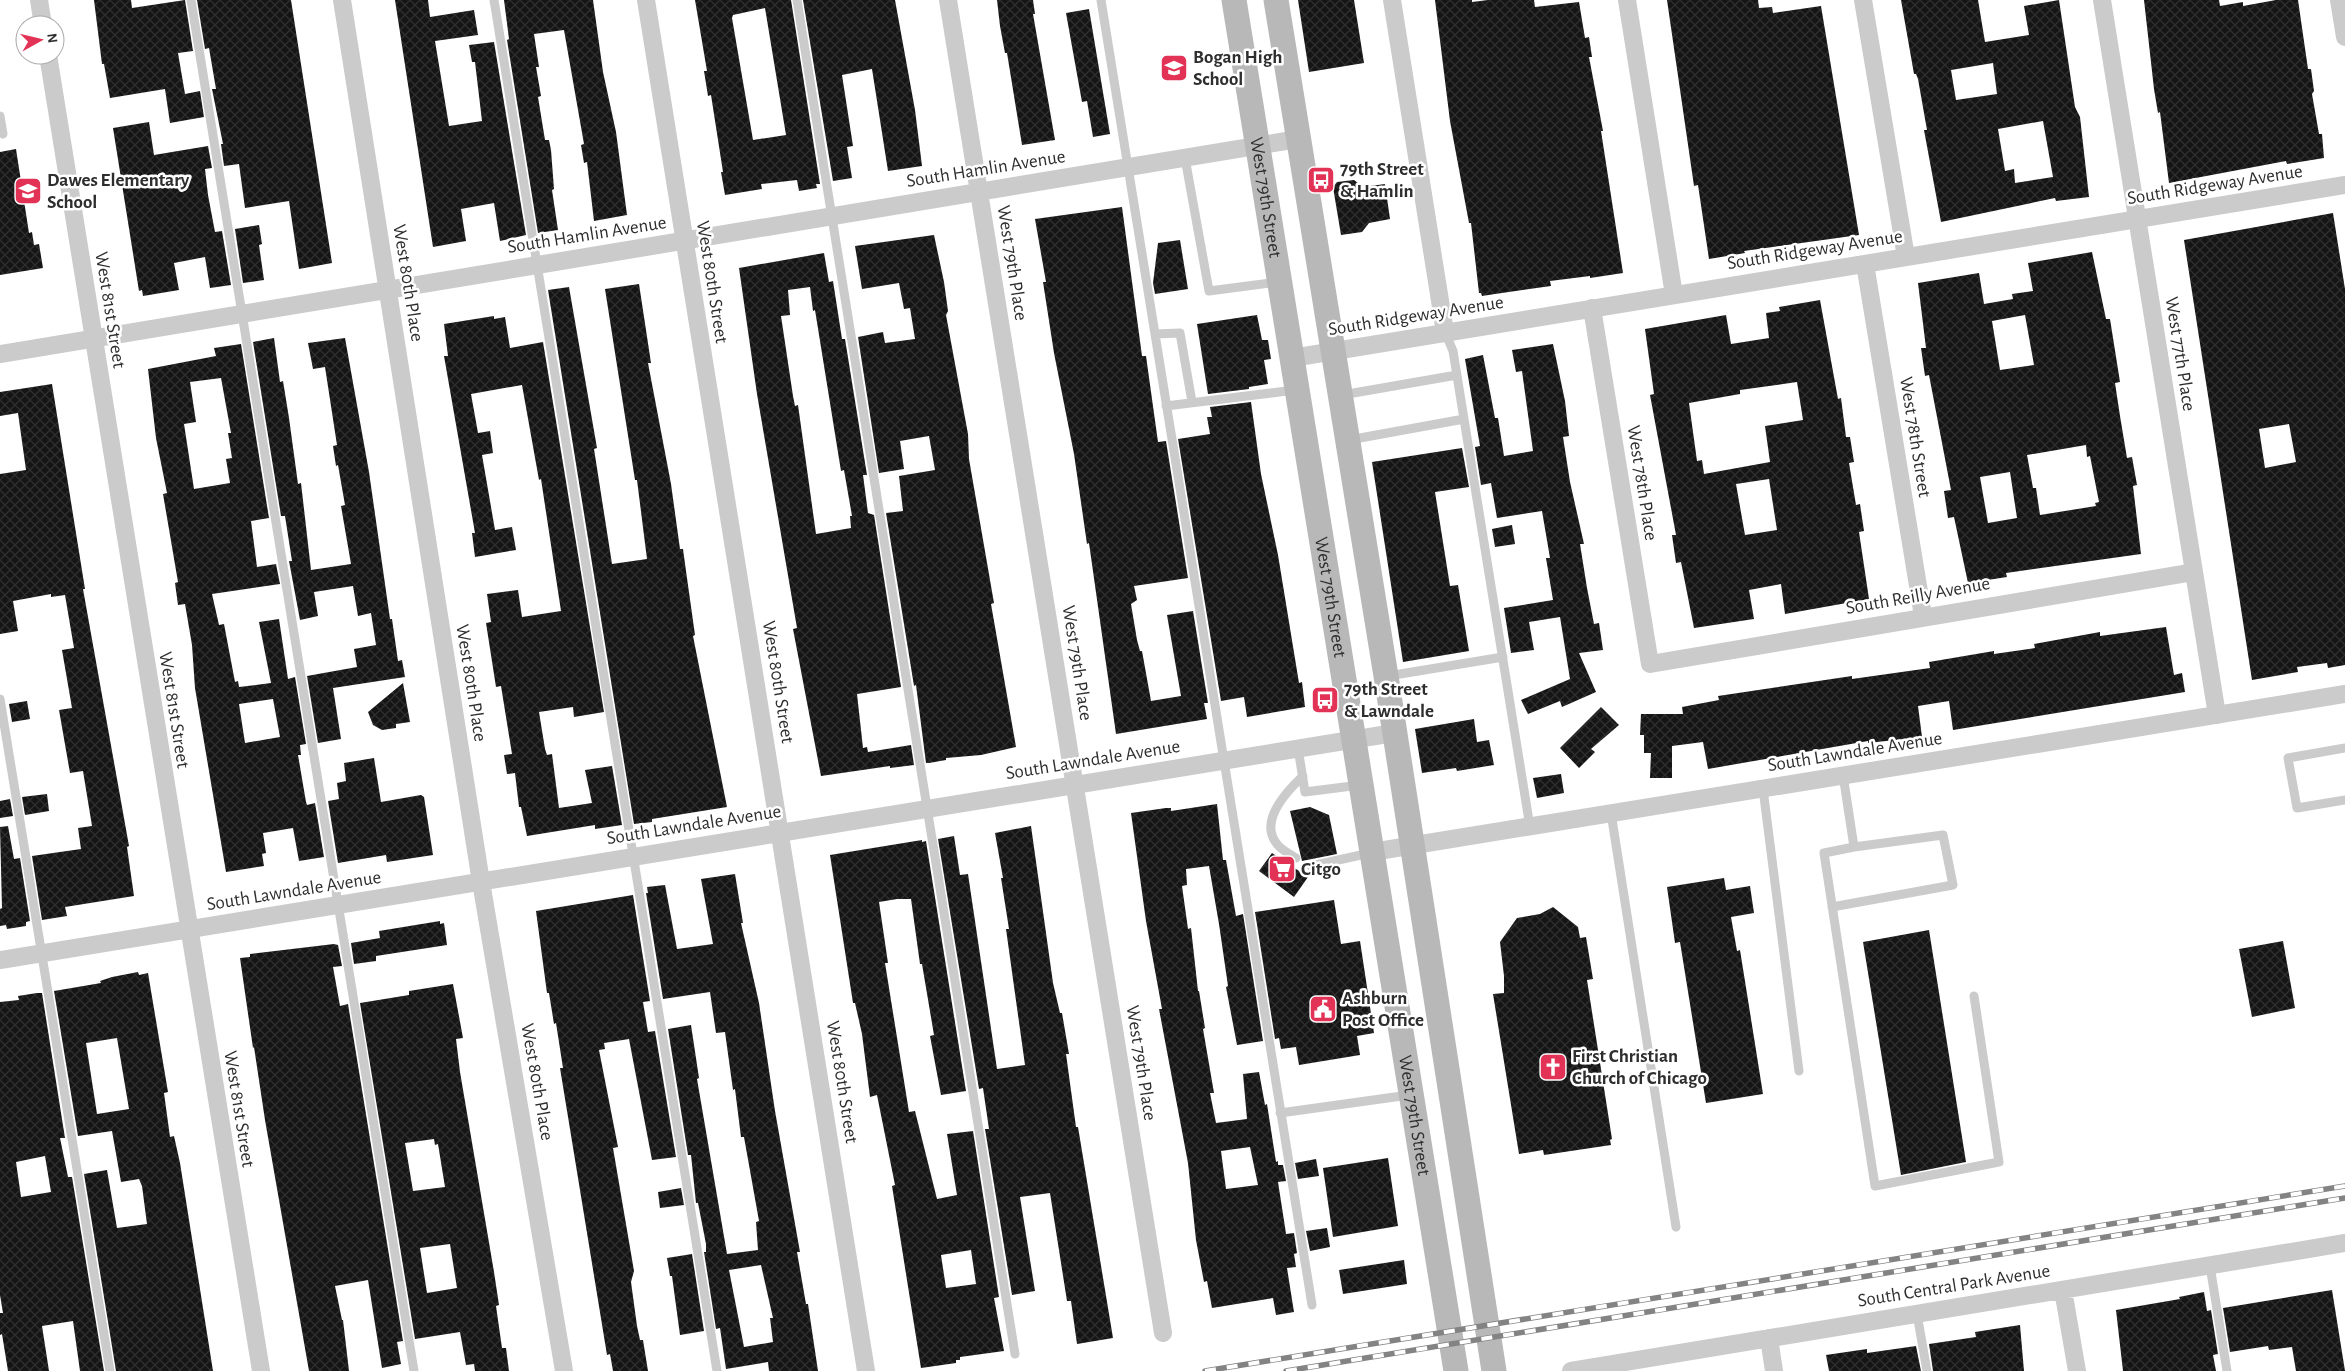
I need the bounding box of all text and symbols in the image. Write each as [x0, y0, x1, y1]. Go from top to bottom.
north arrow [15, 15, 65, 65]
text: N [44, 33, 59, 44]
place label: Bogan High School [1193, 48, 1282, 89]
school or university icon: Bogan High School [1159, 53, 1189, 83]
street label: West 79th Street [1247, 136, 1285, 259]
street label: South Hamlin Avenue [905, 147, 1067, 191]
place label: 79th Street & Hamlin [1340, 160, 1424, 201]
street label: South Ridgeway Avenue [2126, 162, 2304, 208]
bus stop icon: 79th Street & Hamlin [1306, 165, 1336, 195]
place label: Dawes Elementary School [47, 171, 190, 212]
school or university icon: Dawes Elementary School [13, 176, 43, 206]
street label: West 79th Place [994, 204, 1030, 322]
street label: South Hamlin Avenue [506, 213, 668, 257]
street label: West 80th Street [693, 219, 731, 345]
street label: West 80th Place [389, 223, 427, 343]
street label: South Ridgeway Avenue [1726, 227, 1904, 273]
street label: West 81st Street [91, 250, 129, 370]
street label: South Ridgeway Avenue [1327, 293, 1505, 339]
street label: West 77th Place [2162, 295, 2198, 413]
street label: West 78th Street [1896, 375, 1934, 499]
street label: West 78th Place [1624, 424, 1660, 542]
street label: West 79th Street [1312, 536, 1350, 659]
street label: South Reilly Avenue [1845, 574, 1991, 618]
street label: West 79th Place [1059, 604, 1095, 722]
street label: West 80th Street [759, 619, 797, 745]
street label: West 80th Place [452, 623, 490, 743]
street label: West 81st Street [155, 650, 193, 770]
place label: 79th Street & Lawndale [1344, 680, 1434, 721]
bus stop icon: 79th Street & Lawndale [1310, 685, 1340, 715]
street label: South Lawndale Avenue [1766, 729, 1944, 775]
street label: South Lawndale Avenue [1004, 737, 1182, 783]
street label: South Lawndale Avenue [605, 802, 783, 848]
supermarket icon: Citgo [1267, 854, 1297, 884]
place label: Citgo [1301, 860, 1341, 879]
street label: South Lawndale Avenue [205, 868, 383, 914]
place label: Ashburn Post Office [1342, 989, 1424, 1030]
public building icon: Ashburn Post Office [1308, 994, 1338, 1024]
street label: West 79th Place [1123, 1004, 1159, 1122]
street label: West 80th Street [823, 1019, 861, 1145]
street label: West 80th Place [517, 1022, 557, 1142]
place label: First Christian Church of Chicago [1572, 1047, 1707, 1088]
street label: West 81st Street [220, 1049, 258, 1169]
church icon: First Christian Church of Chicago [1538, 1052, 1568, 1082]
street label: West 79th Street [1396, 1054, 1434, 1177]
street label: South Central Park Avenue [1856, 1261, 2052, 1311]

